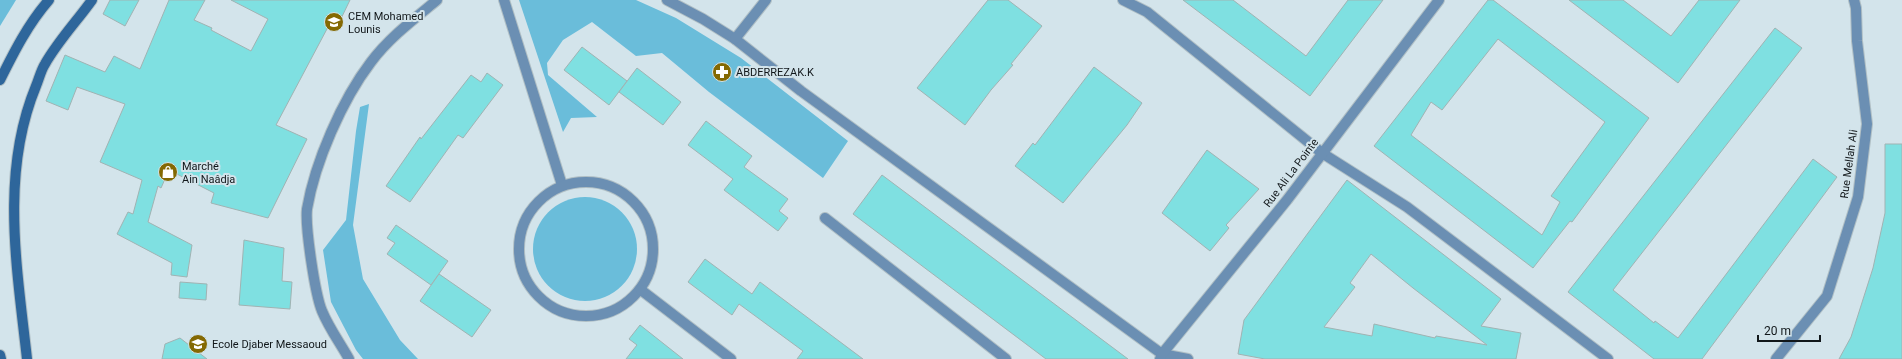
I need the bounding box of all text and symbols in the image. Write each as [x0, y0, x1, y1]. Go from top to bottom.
place label: CEM Mohamed Lounis [348, 10, 423, 36]
school or university icon: CEM Mohamed Lounis [323, 11, 345, 33]
pharmacy icon: ABDERREZAK.K [711, 61, 733, 83]
place label: ABDERREZAK.K [736, 66, 814, 79]
street label: Rue Mellah Ali [1838, 129, 1860, 199]
street label: Rue Ali La Pointe [1261, 136, 1321, 210]
place label: Marché Ain Naâdja [182, 160, 235, 186]
shop icon: Marché Ain Naâdja [157, 161, 179, 183]
scale bar [1758, 317, 1820, 343]
text: 20 m [1764, 324, 1791, 338]
school or university icon: Ecole Djaber Messaoud [187, 333, 209, 355]
place label: Ecole Djaber Messaoud [212, 338, 327, 351]

